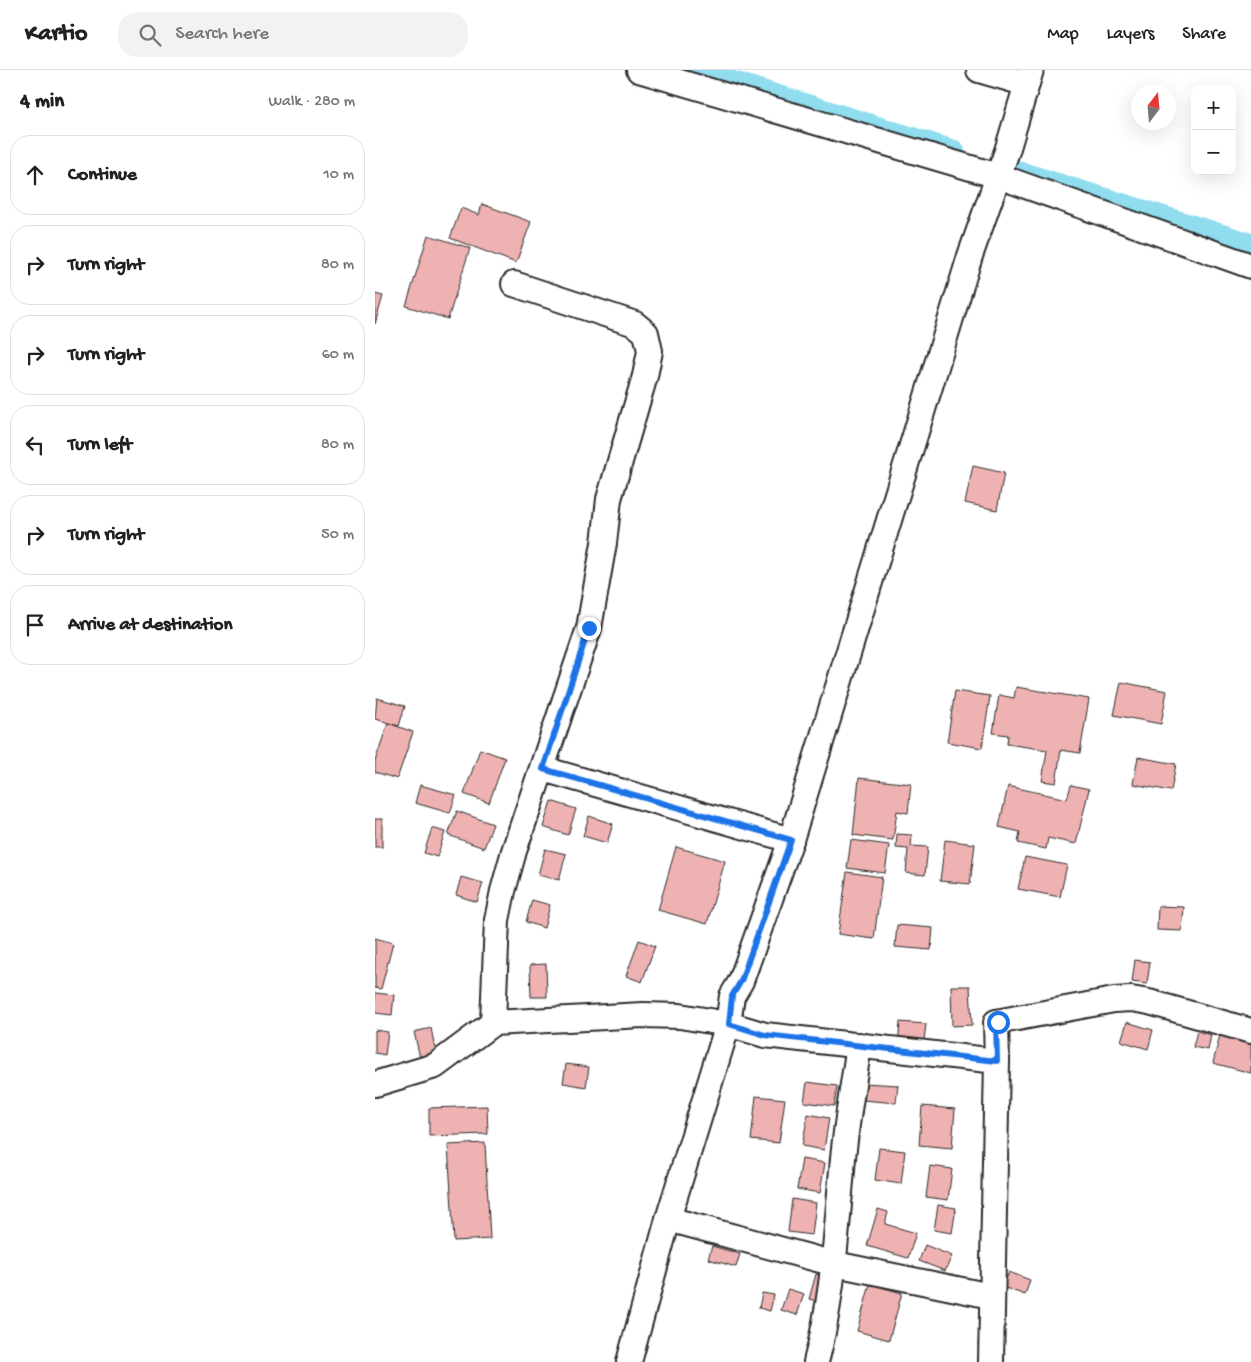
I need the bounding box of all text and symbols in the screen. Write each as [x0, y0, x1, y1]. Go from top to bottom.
search box [118, 12, 468, 57]
text: Kartio [25, 20, 88, 49]
icon: search [136, 21, 164, 49]
text: Search here [176, 23, 269, 46]
text: Map [1047, 24, 1079, 45]
text: Layers [1107, 24, 1154, 45]
text: Share [1182, 24, 1226, 45]
north arrow [1131, 85, 1176, 130]
map controls [1191, 85, 1236, 175]
button: + [1191, 85, 1236, 130]
text: 4 min [20, 90, 64, 115]
text: Walk · 280 m [268, 93, 355, 112]
button: − [1191, 130, 1236, 175]
icon: ahead [21, 161, 49, 189]
text: Continue [68, 164, 137, 187]
text: 10 m [323, 166, 354, 185]
icon: right [21, 251, 49, 279]
text: Turn right [68, 254, 144, 277]
text: 80 m [321, 256, 354, 275]
icon: right [21, 341, 49, 369]
text: Turn right [68, 344, 144, 367]
text: 60 m [322, 346, 354, 365]
icon: left [21, 431, 49, 459]
text: Turn left [68, 434, 132, 457]
text: 80 m [321, 436, 354, 455]
icon: right [21, 521, 49, 549]
text: Turn right [68, 524, 144, 547]
text: 50 m [321, 526, 354, 545]
icon: arrive [21, 611, 49, 639]
text: Arrive at destination [68, 614, 232, 637]
route end [578, 617, 601, 640]
route start [987, 1011, 1010, 1034]

